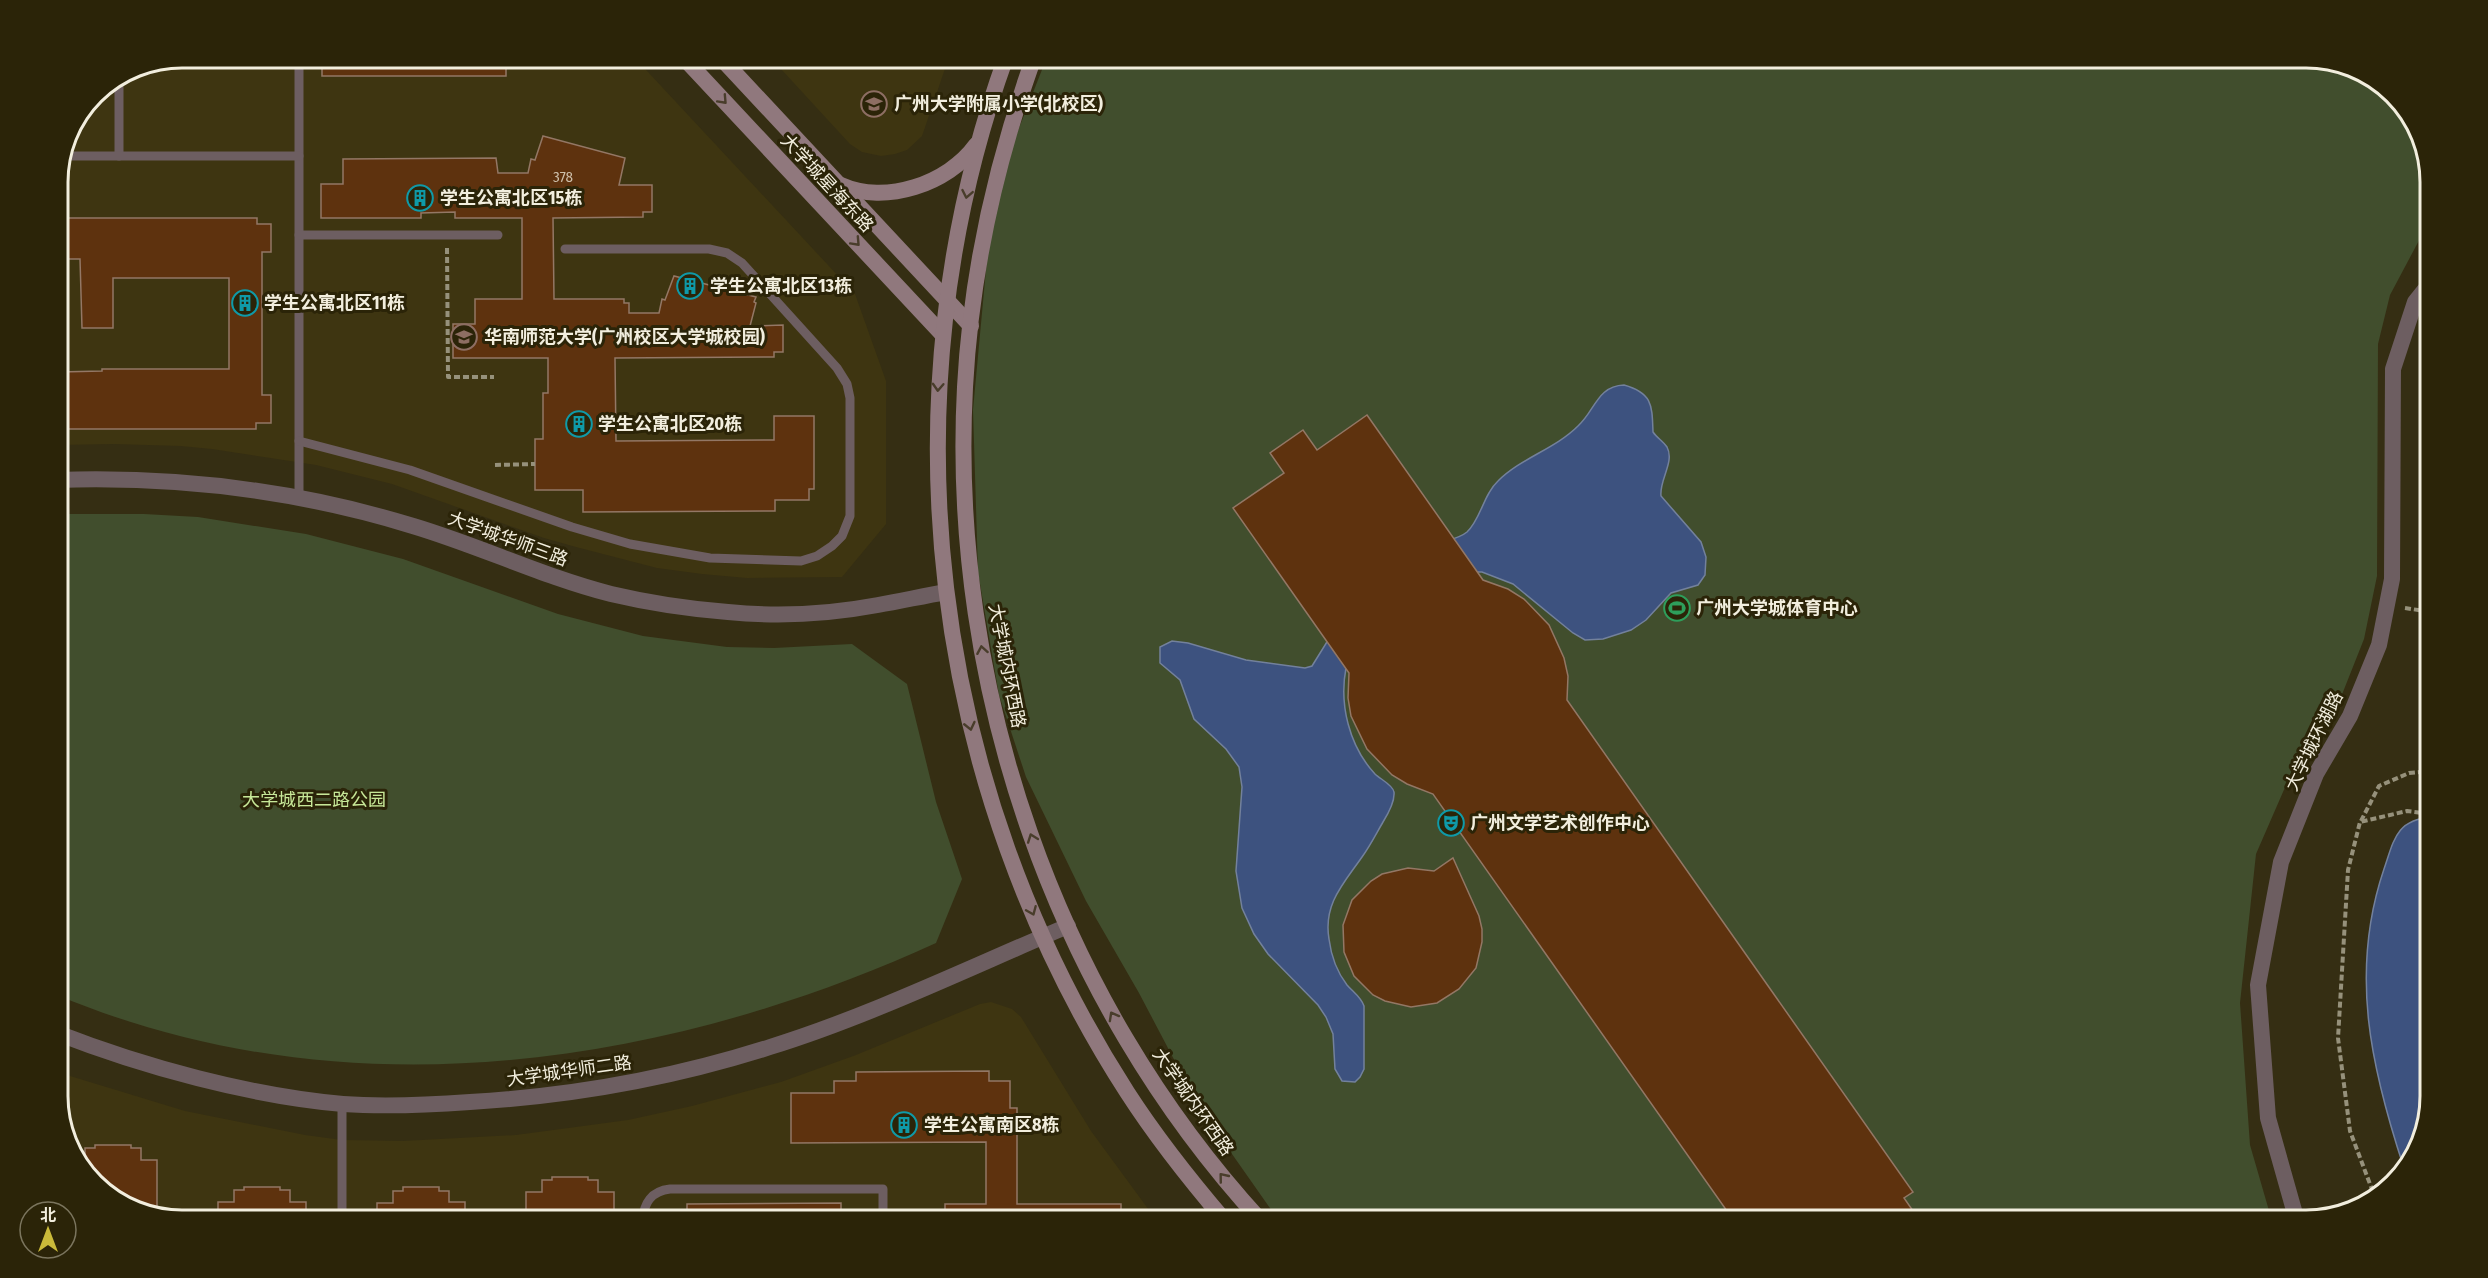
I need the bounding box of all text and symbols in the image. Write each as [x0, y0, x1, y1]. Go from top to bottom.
school or university icon: 广州大学附属小学(北校区) [859, 89, 889, 119]
one-way arrow [716, 93, 727, 103]
place label: 广州大学附属小学(北校区) [894, 93, 1103, 115]
street label: 大学城星海东路 [776, 129, 878, 237]
house number: 378 [553, 168, 573, 186]
building icon: 学生公寓北区15栋 [405, 183, 435, 213]
place label: 学生公寓北区15栋 [440, 187, 582, 209]
one-way arrow [961, 189, 974, 199]
one-way arrow [849, 236, 860, 246]
building icon: 学生公寓北区13栋 [675, 271, 705, 301]
place label: 学生公寓北区13栋 [710, 275, 852, 297]
building icon: 学生公寓北区11栋 [230, 288, 260, 318]
place label: 学生公寓北区11栋 [264, 292, 405, 314]
school or university icon: 华南师范大学(广州校区大学城校园) [449, 322, 479, 352]
place label: 华南师范大学(广州校区大学城校园) [484, 326, 765, 348]
one-way arrow [932, 382, 945, 391]
building icon: 学生公寓北区20栋 [564, 409, 594, 439]
place label: 学生公寓北区20栋 [598, 413, 742, 435]
street label: 大学城华师三路 [445, 507, 571, 571]
sports icon: 广州大学城体育中心 [1662, 593, 1692, 623]
place label: 广州大学城体育中心 [1696, 597, 1858, 619]
street label: 大学城内环西路 [984, 602, 1030, 730]
one-way arrow [976, 646, 989, 656]
street label: 大学城环湖路 [2280, 688, 2348, 794]
one-way arrow [963, 721, 976, 731]
park label: 大学城西二路公园 [242, 789, 386, 811]
theatre icon: 广州文学艺术创作中心 [1436, 808, 1466, 838]
place label: 广州文学艺术创作中心 [1470, 812, 1650, 834]
one-way arrow [1027, 834, 1040, 844]
one-way arrow [1025, 904, 1037, 915]
one-way arrow [1109, 1011, 1120, 1022]
street label: 大学城内环西路 [1148, 1044, 1238, 1160]
street label: 大学城华师二路 [505, 1051, 633, 1091]
building icon: 学生公寓南区8栋 [889, 1110, 919, 1140]
place label: 学生公寓南区8栋 [924, 1114, 1060, 1136]
one-way arrow [1219, 1172, 1230, 1183]
north arrow [18, 1200, 78, 1260]
text: 北 [40, 1206, 56, 1225]

